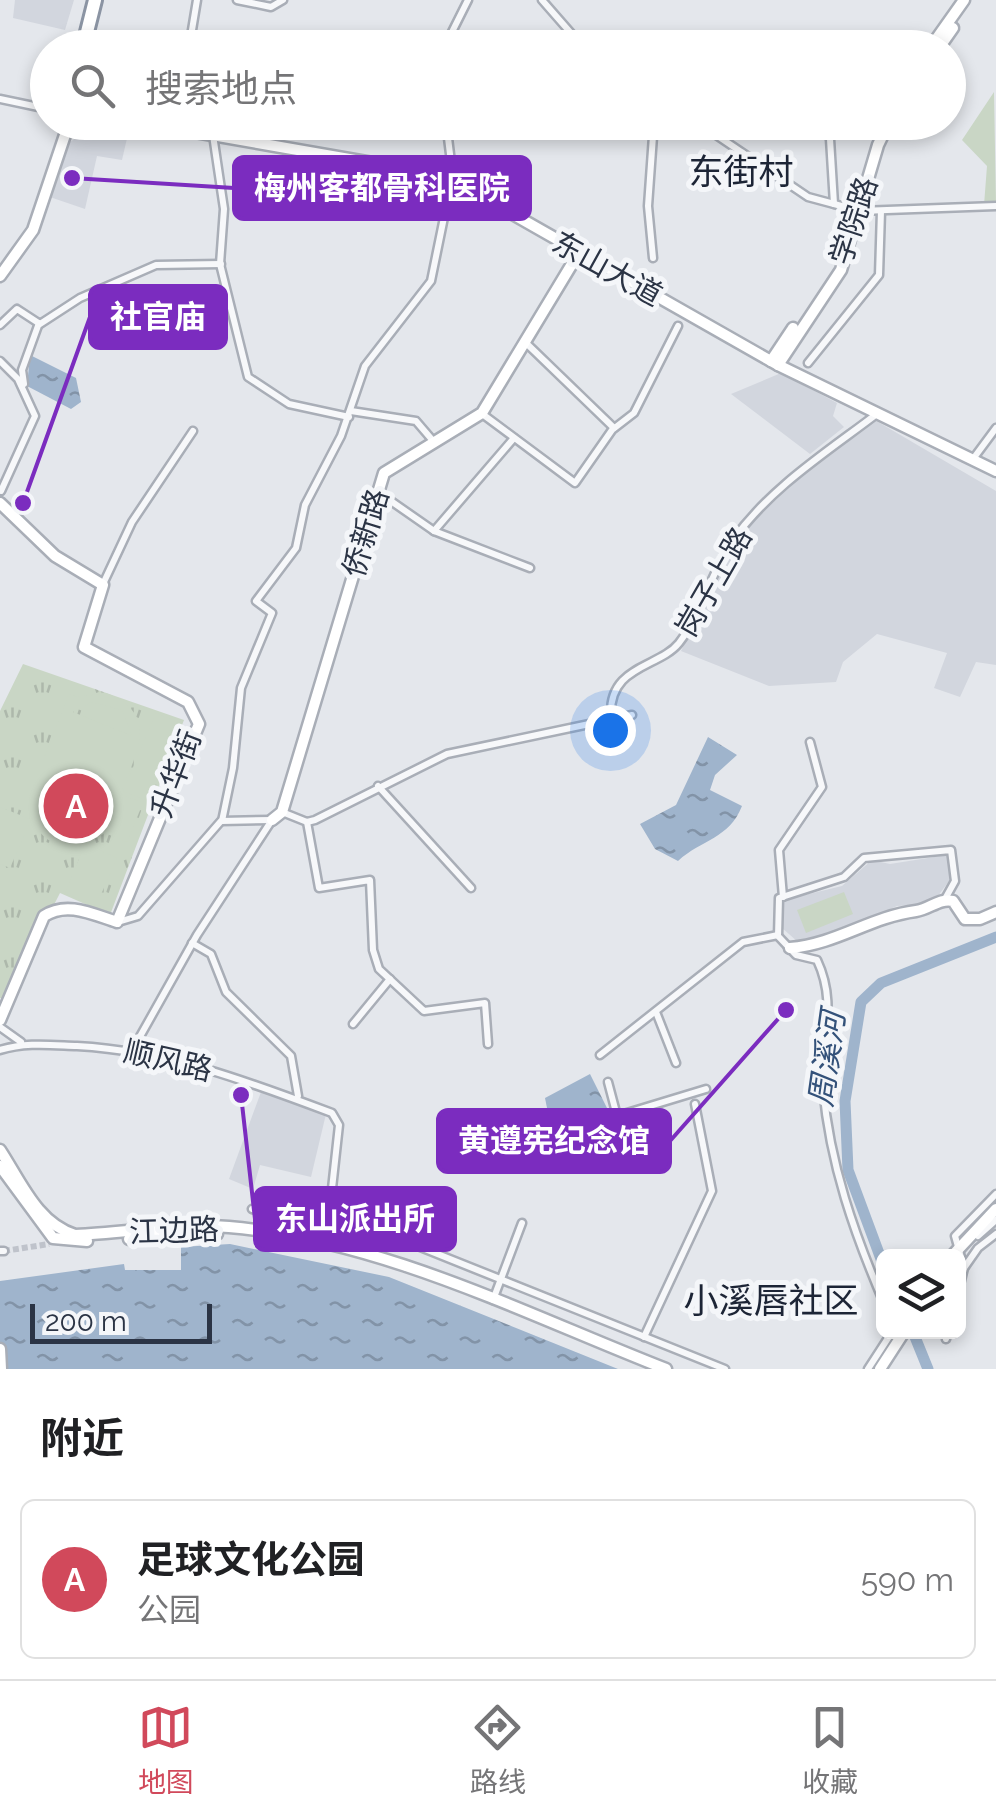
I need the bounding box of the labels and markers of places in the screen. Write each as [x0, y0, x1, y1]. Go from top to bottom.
callout: 梅州客都骨科医院 [234, 157, 530, 219]
callout: 社官庙 [90, 286, 226, 348]
pin: A [44, 768, 108, 844]
callout: 黄遵宪纪念馆 [438, 1110, 670, 1172]
callout: 东山派出所 [255, 1188, 455, 1250]

